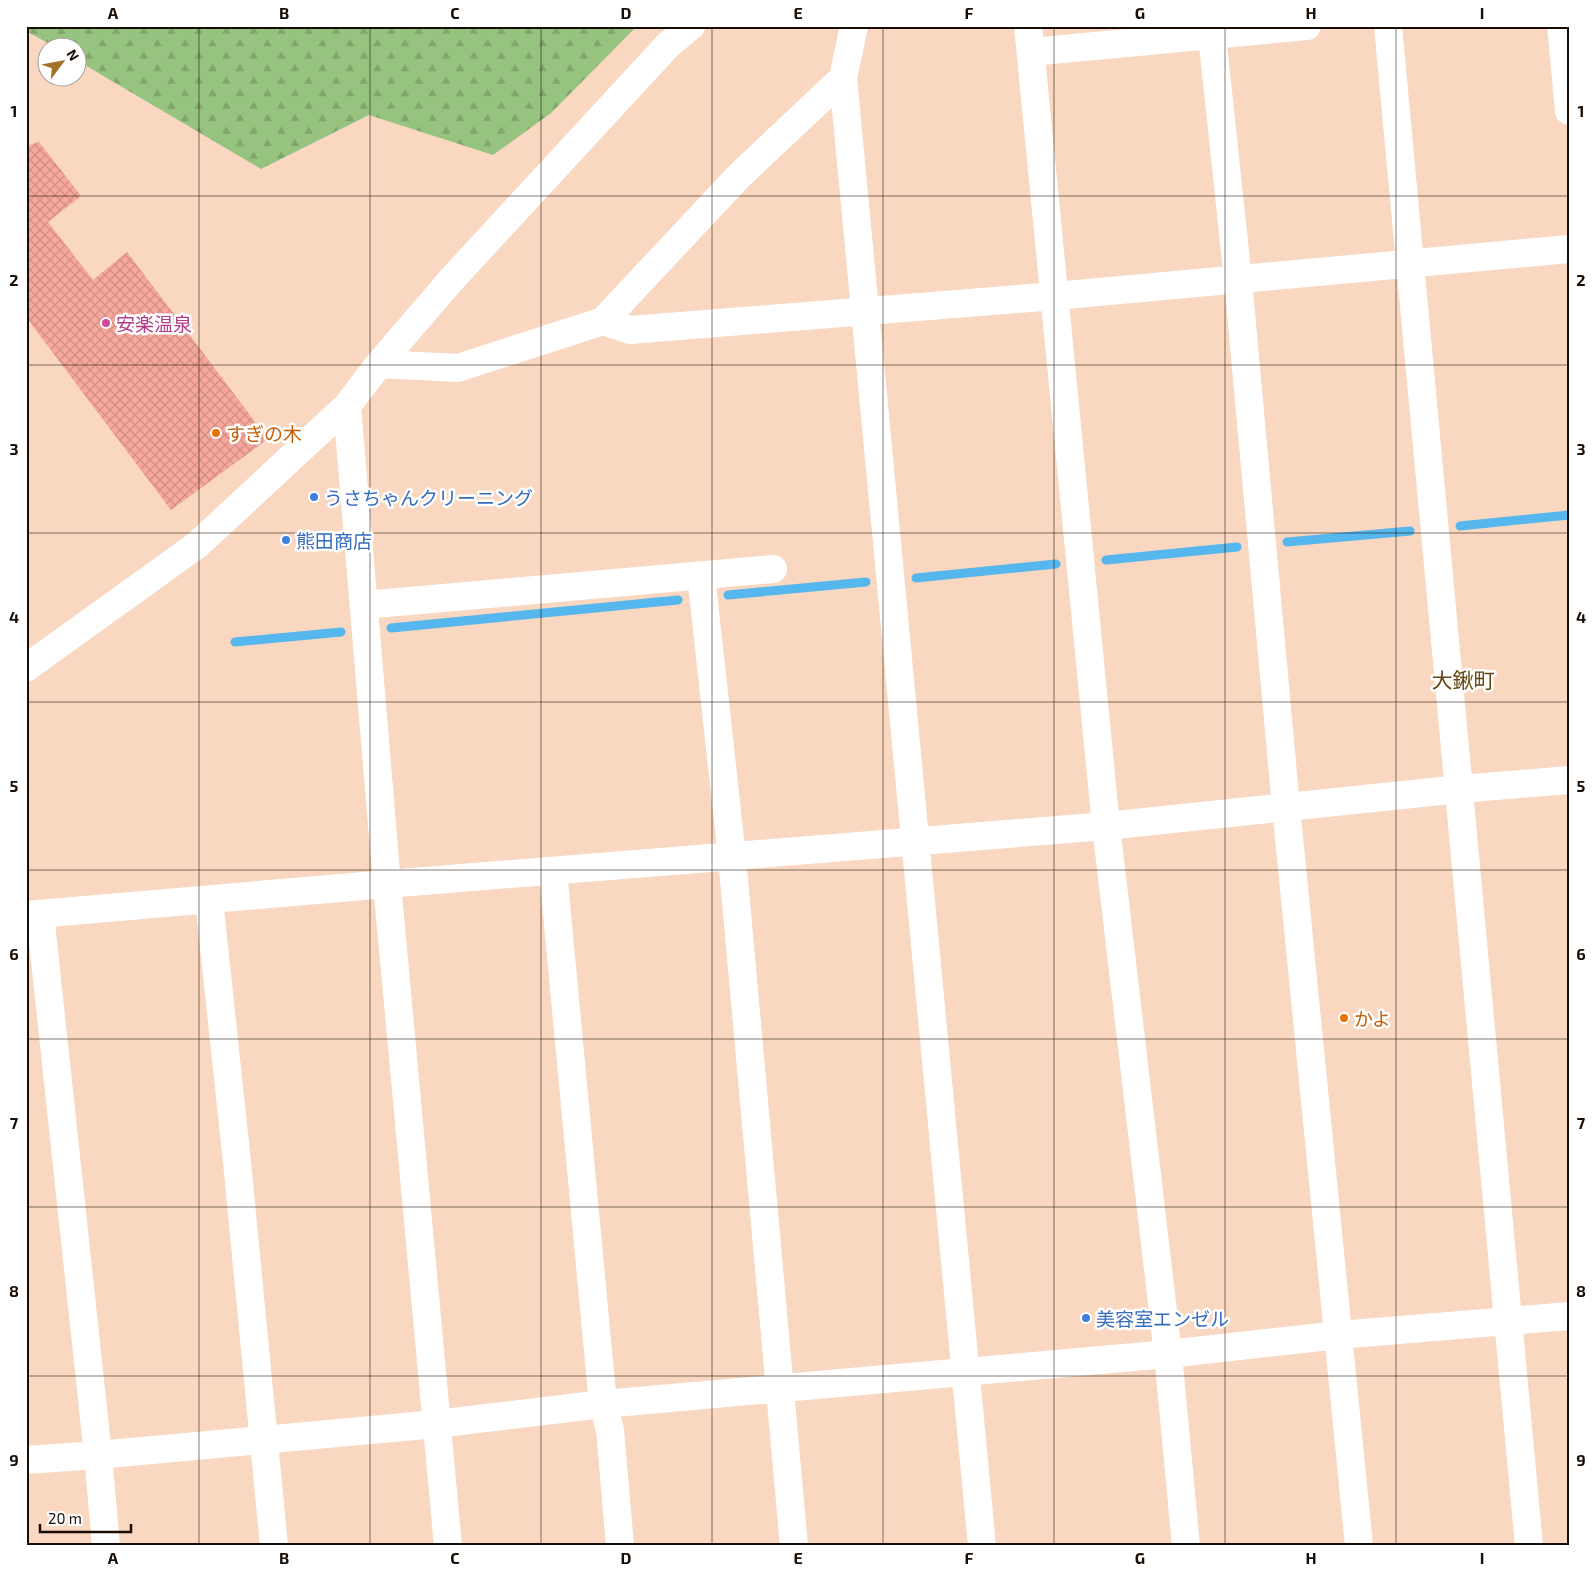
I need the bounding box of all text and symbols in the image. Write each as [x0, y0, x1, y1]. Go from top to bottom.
text: A [108, 3, 119, 22]
text: B [279, 3, 289, 22]
text: C [450, 3, 460, 22]
text: D [621, 3, 632, 22]
text: E [793, 3, 803, 22]
text: F [965, 3, 974, 22]
text: G [1135, 3, 1145, 22]
text: H [1305, 3, 1317, 22]
text: I [1480, 3, 1484, 22]
north arrow [38, 38, 88, 88]
text: N [64, 46, 83, 64]
text: 1 [11, 101, 17, 120]
text: 1 [1578, 101, 1584, 120]
text: 2 [9, 270, 19, 289]
text: 2 [1576, 270, 1586, 289]
place label: 安楽温泉 [116, 312, 192, 335]
marker: 安楽温泉 [100, 317, 112, 329]
place label: すぎの木 [226, 422, 302, 445]
marker: すぎの木 [210, 427, 222, 439]
text: 3 [9, 439, 19, 458]
text: 3 [1576, 439, 1586, 458]
place label: うさちゃんクリーニング [324, 486, 533, 509]
marker: うさちゃんクリーニング [308, 491, 320, 503]
place label: 熊田商店 [296, 529, 372, 552]
marker: 熊田商店 [280, 534, 292, 546]
text: 4 [9, 607, 19, 626]
text: 4 [1576, 607, 1586, 626]
district label: 大鍬町 [1432, 667, 1495, 692]
text: 5 [10, 776, 19, 795]
text: 5 [1577, 776, 1586, 795]
text: 6 [9, 944, 19, 963]
text: 6 [1576, 944, 1586, 963]
place label: かよ [1354, 1007, 1391, 1030]
marker: かよ [1338, 1012, 1350, 1024]
text: 7 [10, 1113, 19, 1132]
text: 7 [1577, 1113, 1586, 1132]
text: 8 [9, 1281, 19, 1300]
text: 8 [1576, 1281, 1586, 1300]
place label: 美容室エンゼル [1096, 1307, 1229, 1330]
marker: 美容室エンゼル [1080, 1312, 1092, 1324]
text: 9 [9, 1450, 19, 1469]
text: 9 [1576, 1450, 1586, 1469]
scale bar [40, 1502, 131, 1534]
text: 20 m [48, 1509, 82, 1527]
text: A [108, 1548, 119, 1567]
text: B [279, 1548, 289, 1567]
text: C [450, 1548, 460, 1567]
text: D [621, 1548, 632, 1567]
text: E [793, 1548, 803, 1567]
text: F [965, 1548, 974, 1567]
text: G [1135, 1548, 1145, 1567]
text: H [1305, 1548, 1317, 1567]
text: I [1480, 1548, 1484, 1567]

